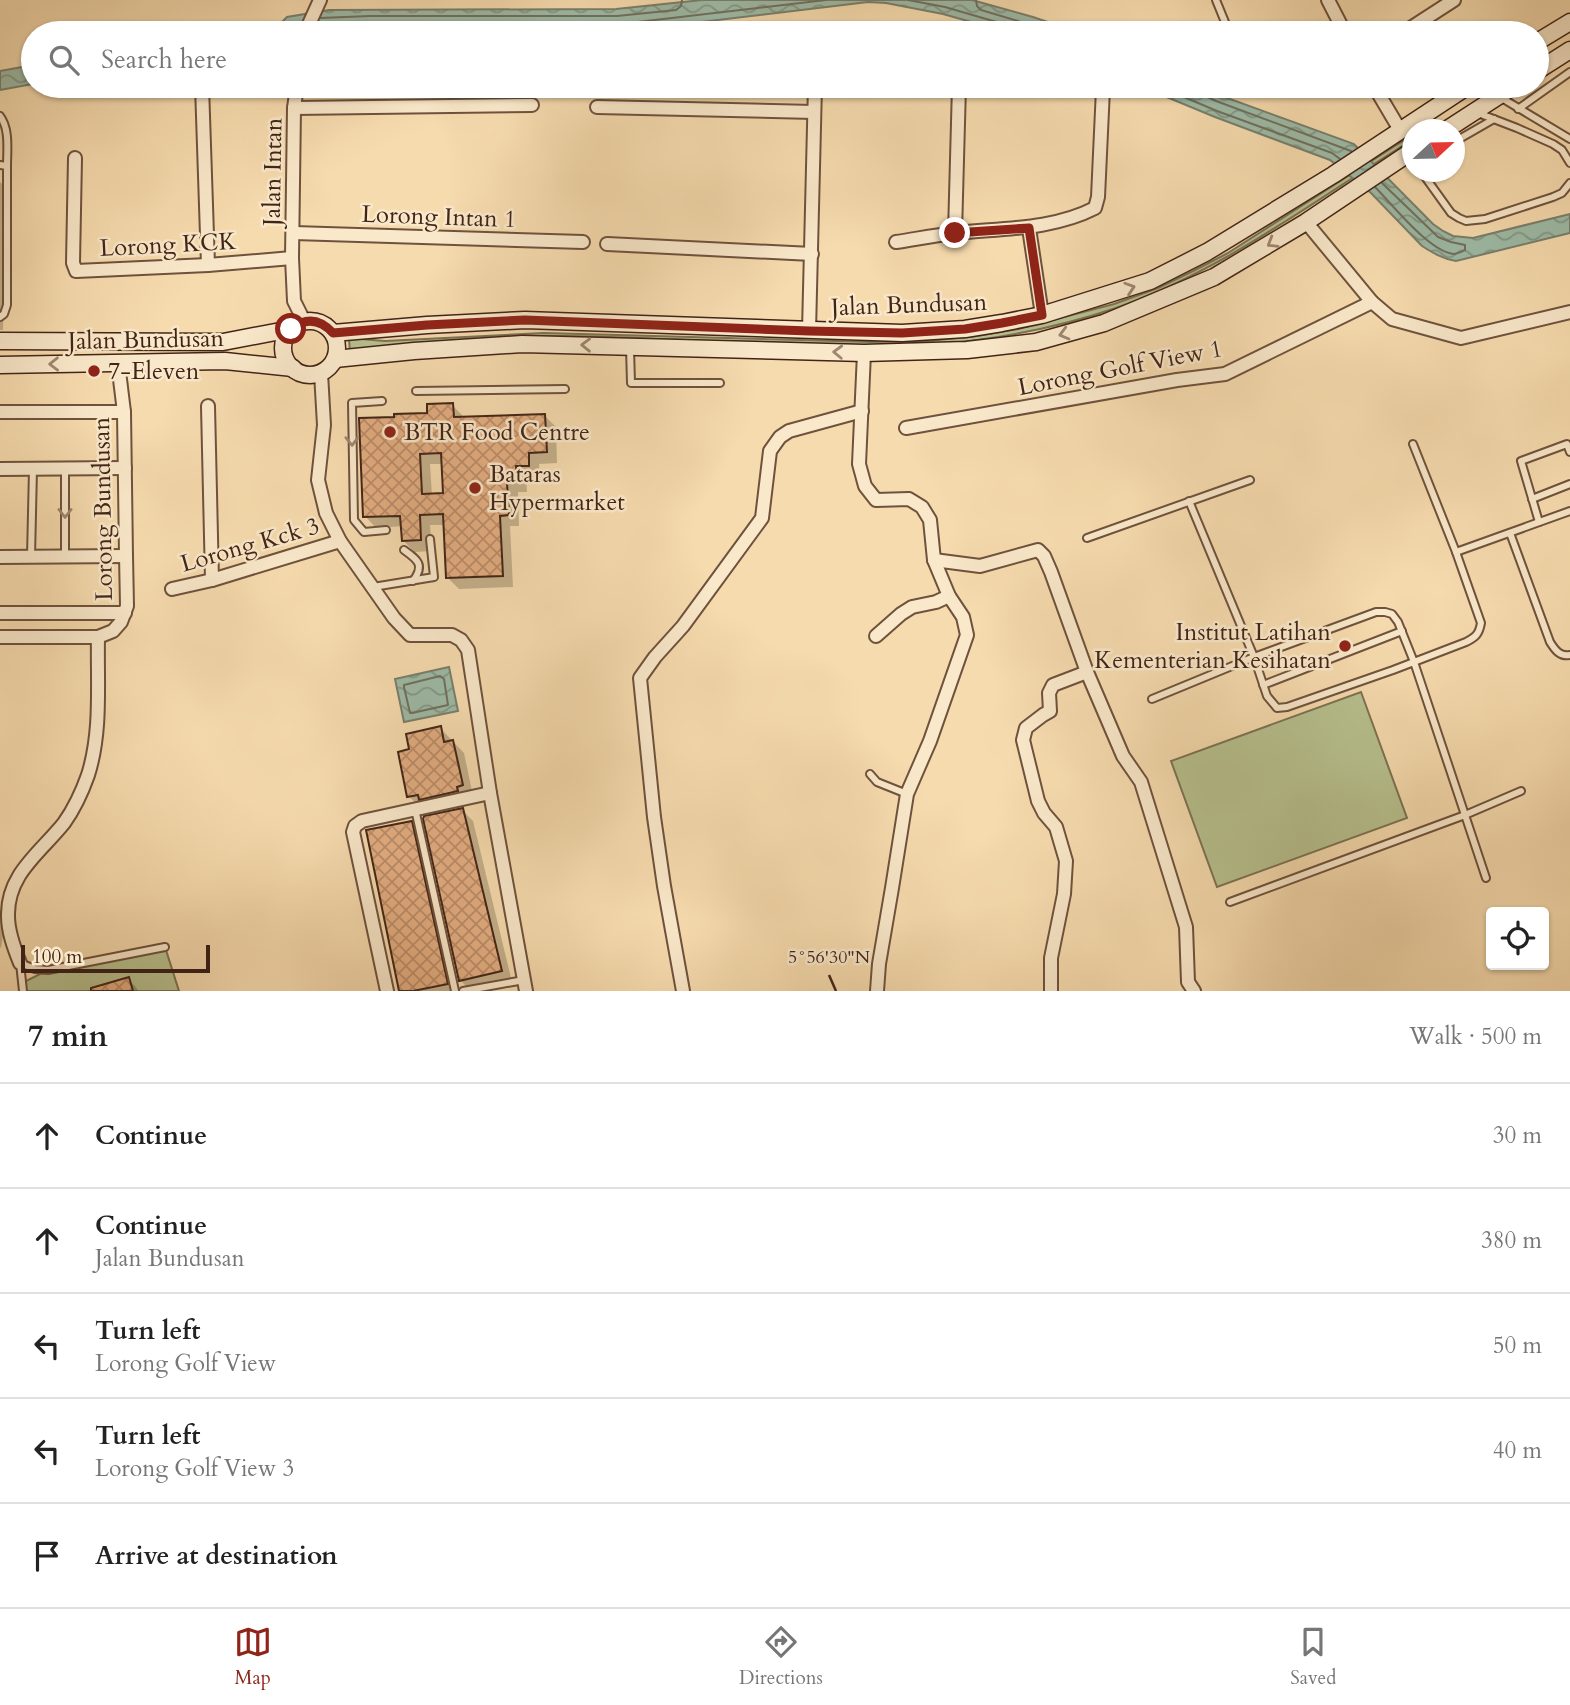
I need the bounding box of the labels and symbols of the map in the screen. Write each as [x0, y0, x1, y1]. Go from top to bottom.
street label: Jalan Intan [256, 117, 290, 230]
north arrow [1402, 119, 1465, 182]
street label: Lorong Intan 1 [361, 198, 517, 236]
route end [939, 217, 970, 248]
street label: Lorong KCK [99, 225, 237, 265]
one-way arrow [1266, 235, 1279, 248]
one-way arrow [1123, 281, 1135, 296]
street label: Jalan Bundusan [827, 286, 988, 324]
route start [275, 313, 306, 344]
street label: Jalan Bundusan [65, 322, 225, 358]
one-way arrow [1058, 326, 1070, 340]
street label: Lorong Golf View 1 [1015, 332, 1225, 404]
one-way arrow [581, 337, 591, 353]
one-way arrow [833, 344, 844, 359]
place label: 7-Eleven [108, 355, 200, 388]
one-way arrow [48, 356, 58, 372]
marker: 7-Eleven [86, 363, 102, 379]
street label: Lorong Bundusan [85, 416, 121, 601]
place label: BTR Food Centre [404, 416, 590, 449]
marker: BTR Food Centre [382, 424, 398, 440]
one-way arrow [345, 436, 360, 447]
place label: Bataras Hypermarket [489, 458, 625, 519]
marker: Bataras Hypermarket [467, 480, 483, 496]
one-way arrow [57, 508, 73, 519]
street label: Lorong Kck 3 [177, 509, 323, 581]
place label: Institut Latihan Kementerian Kesihatan [1094, 616, 1331, 677]
marker: Institut Latihan Kementerian Kesihatan [1337, 638, 1353, 654]
scale bar [21, 942, 210, 974]
text: 5°56'30"N [788, 945, 871, 970]

